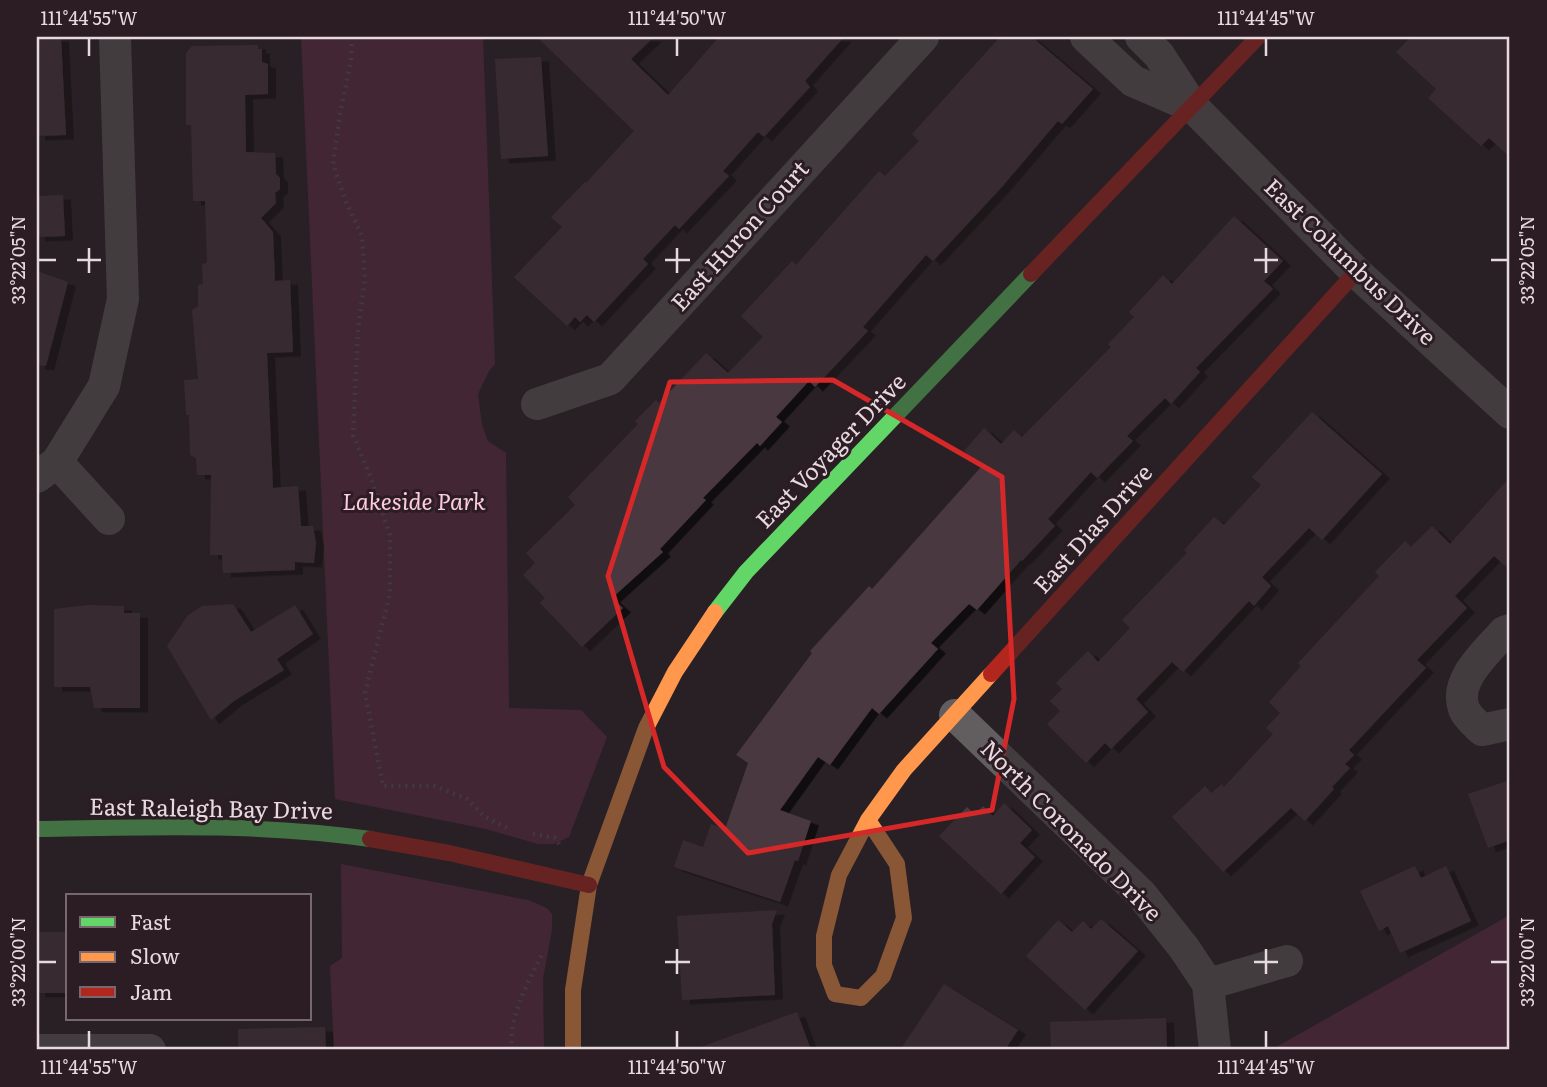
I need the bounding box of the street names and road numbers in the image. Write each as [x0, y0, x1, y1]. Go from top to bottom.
street label: East Huron Court [662, 151, 816, 317]
street label: East Columbus Drive [1258, 169, 1445, 352]
street label: East Voyager Drive [746, 364, 913, 535]
street label: East Dias Drive [1024, 455, 1159, 600]
street label: North Coronado Drive [974, 731, 1171, 928]
street label: East Raleigh Bay Drive [89, 788, 333, 826]

